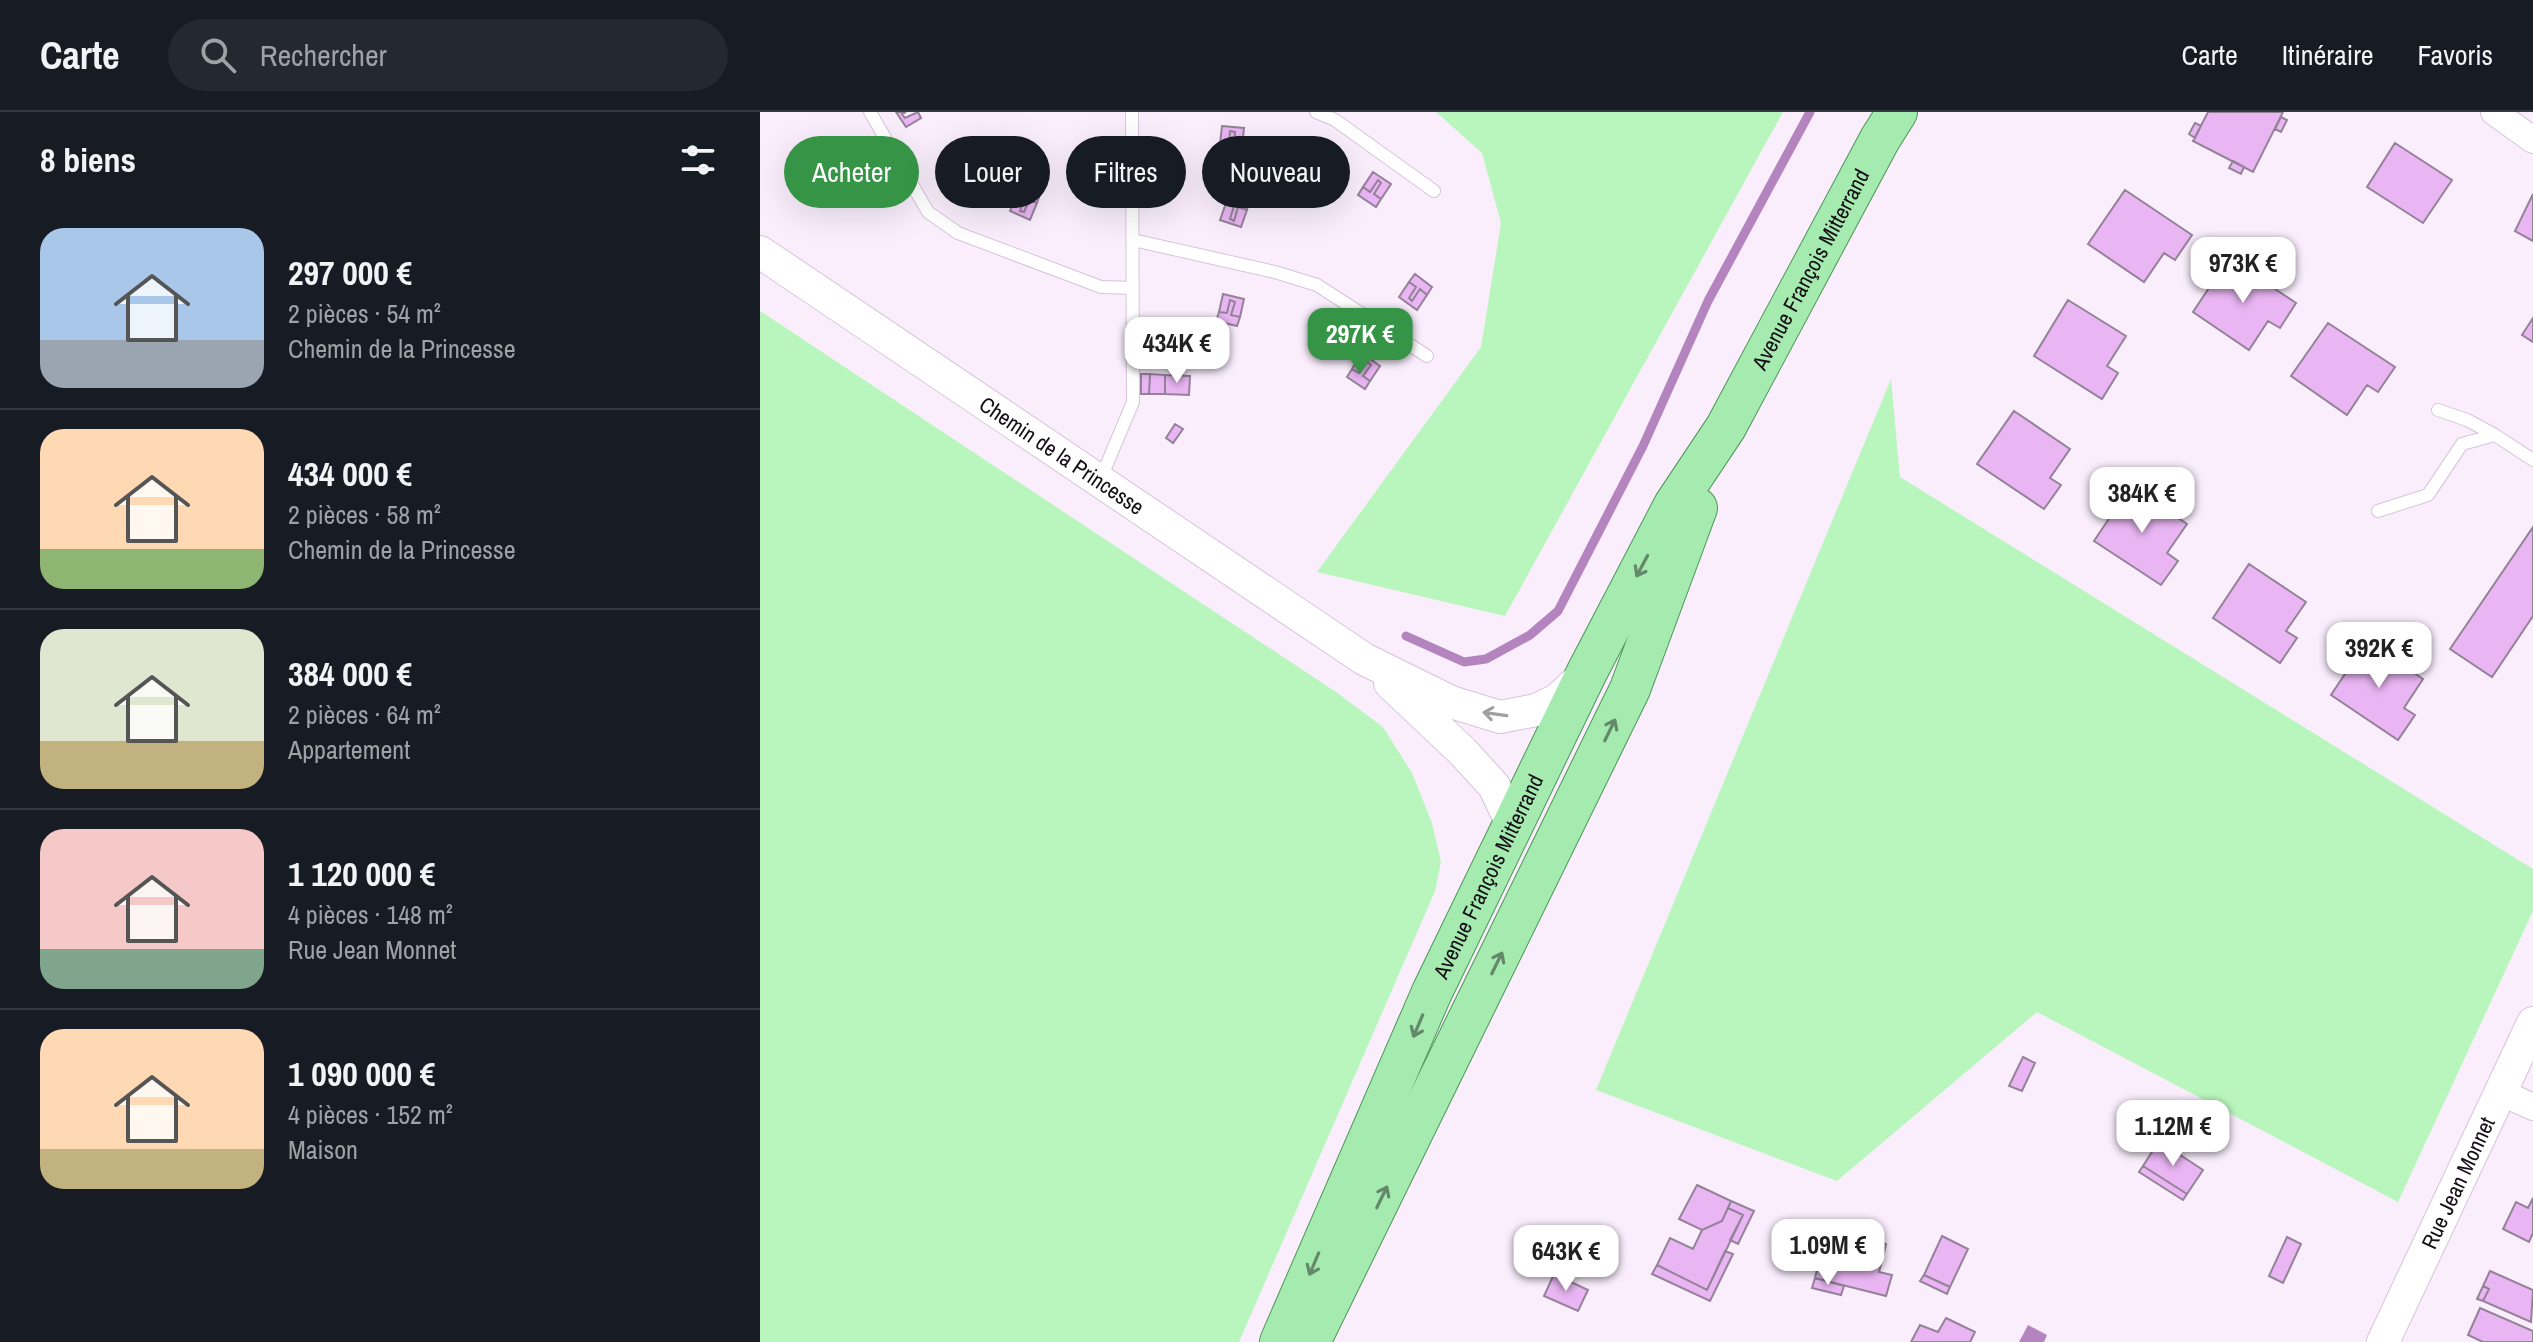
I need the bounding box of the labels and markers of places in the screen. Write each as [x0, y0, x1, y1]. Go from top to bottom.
pin: 973K € [2178, 237, 2308, 305]
pin: 297K € [1295, 308, 1425, 376]
pin: 434K € [1112, 317, 1242, 385]
pin: 384K € [2077, 467, 2207, 535]
pin: 392K € [2314, 622, 2444, 690]
pin: 1.12M € [2099, 1100, 2247, 1168]
pin: 1.09M € [1754, 1219, 1902, 1287]
pin: 643K € [1501, 1225, 1631, 1293]

